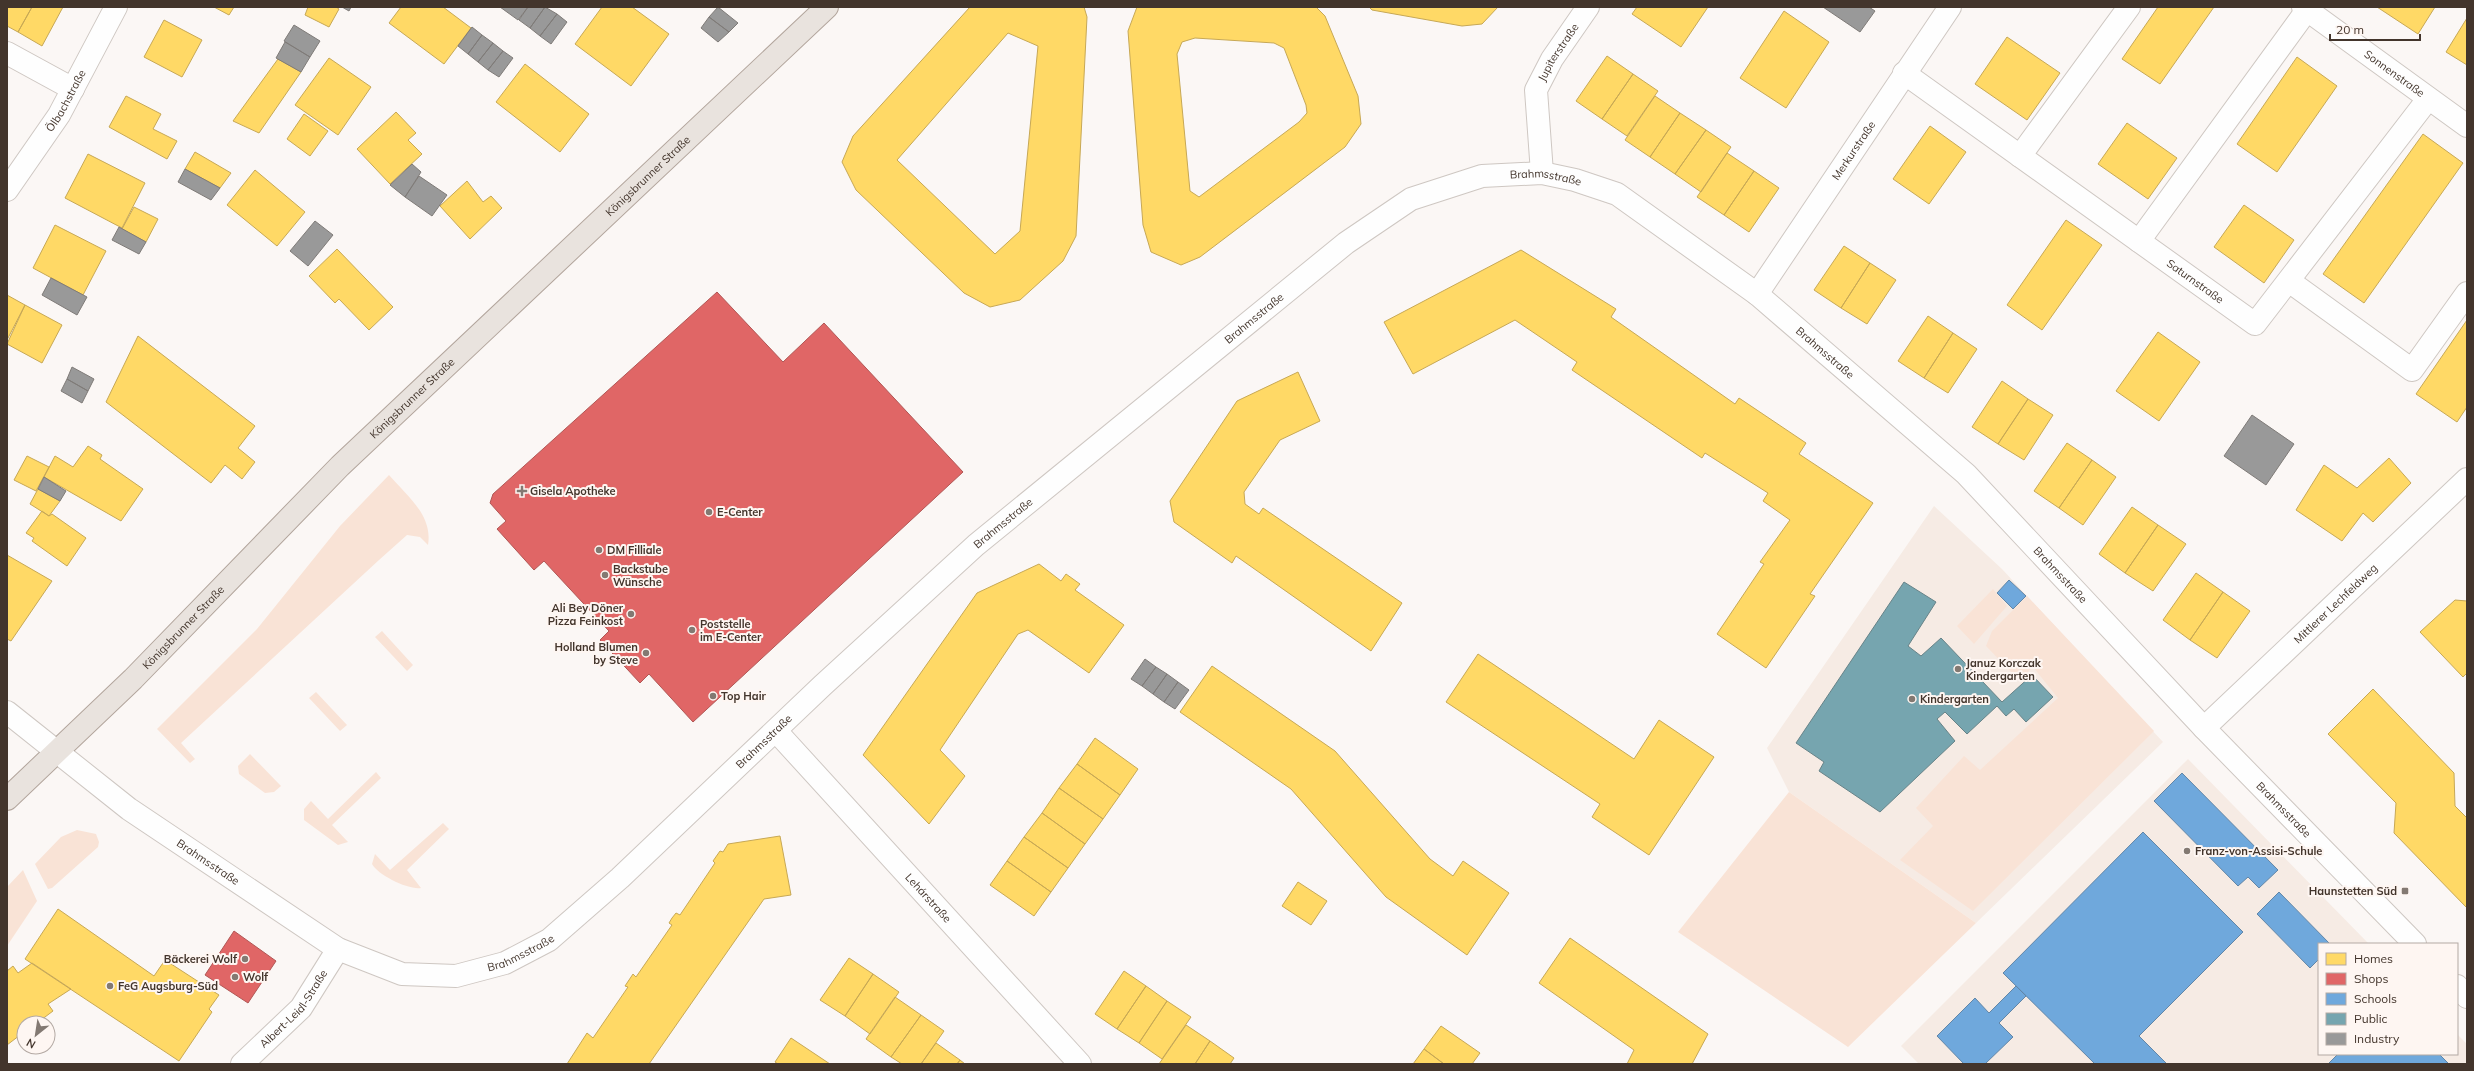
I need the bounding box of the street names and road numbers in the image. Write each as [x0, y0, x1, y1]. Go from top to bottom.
street label: Jupiterstraße [1535, 21, 1582, 84]
street label: Sonnenstraße [2362, 47, 2427, 100]
street label: Ölbachstraße [43, 67, 89, 134]
street label: Merkurstraße [1829, 118, 1878, 183]
street label: Königsbrunner Straße [603, 133, 693, 219]
street label: Brahmsstraße [1509, 166, 1583, 189]
street label: Saturnstraße [2164, 256, 2227, 306]
street label: Brahmsstraße [1221, 290, 1286, 346]
street label: Brahmsstraße [1793, 324, 1857, 382]
street label: Königsbrunner Straße [367, 355, 457, 441]
street label: Brahmsstraße [970, 495, 1035, 551]
street label: Brahmsstraße [2031, 544, 2090, 606]
street label: Mittlerer Lechfeldweg [2291, 561, 2380, 646]
street label: Königsbrunner Straße [139, 583, 227, 672]
street label: Brahmsstraße [733, 711, 795, 771]
street label: Brahmsstraße [2253, 779, 2314, 840]
street label: Brahmsstraße [174, 836, 242, 888]
street label: Lehárstraße [902, 870, 954, 925]
street label: Brahmsstraße [486, 932, 557, 974]
street label: Albert-Leidl-Straße [257, 967, 330, 1051]

